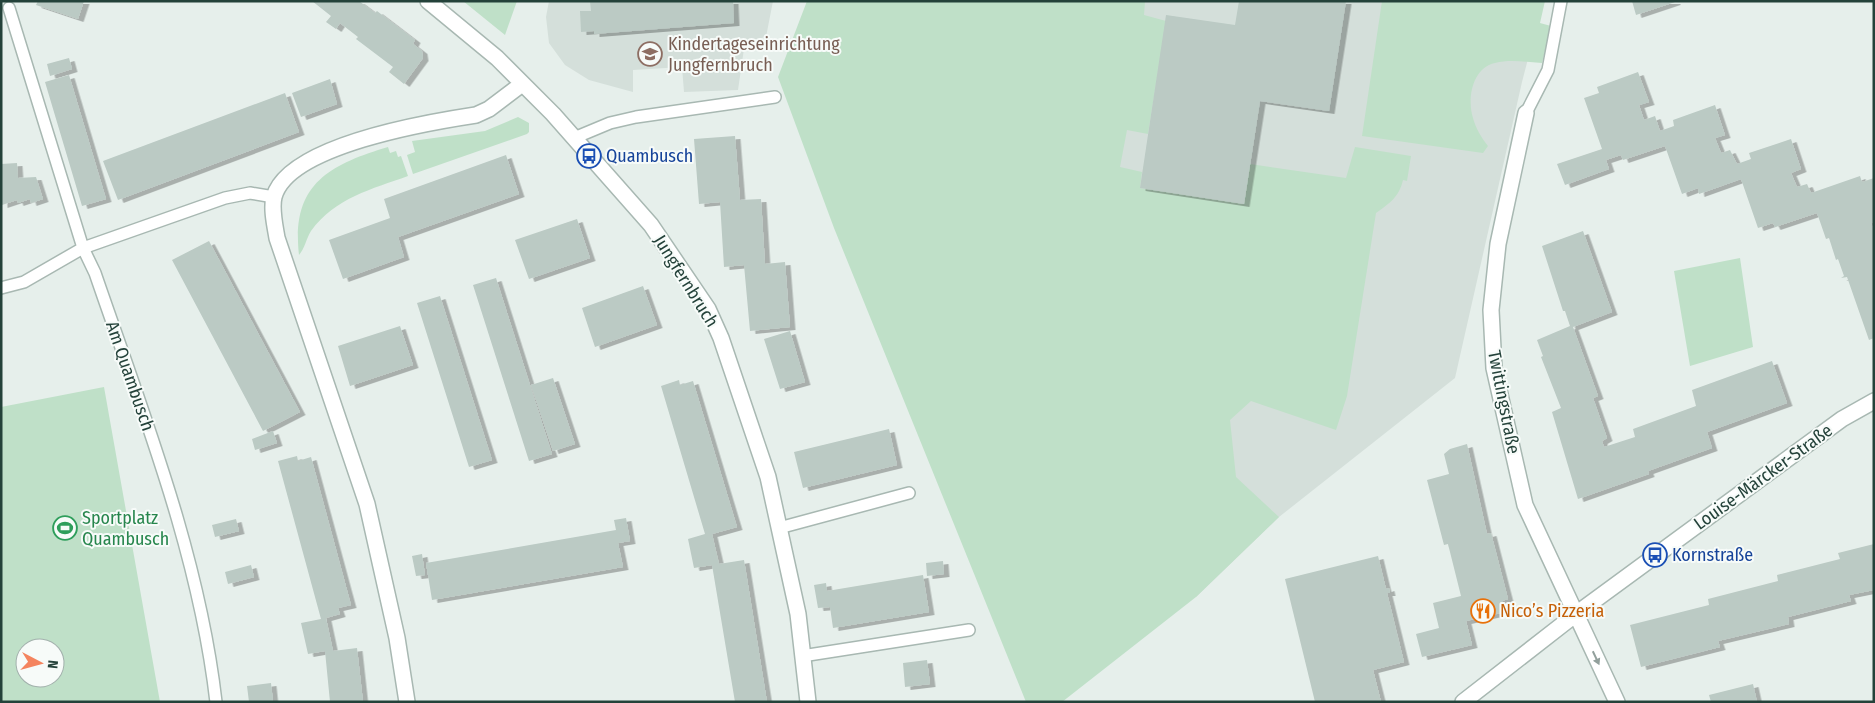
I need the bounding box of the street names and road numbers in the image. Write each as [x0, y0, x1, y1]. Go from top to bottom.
street label: Jungfernbruch [649, 231, 723, 331]
street label: Am Quambusch [101, 318, 159, 434]
street label: Twittingstraße [1483, 348, 1525, 456]
street label: Louise-Märcker-Straße [1689, 419, 1837, 535]

